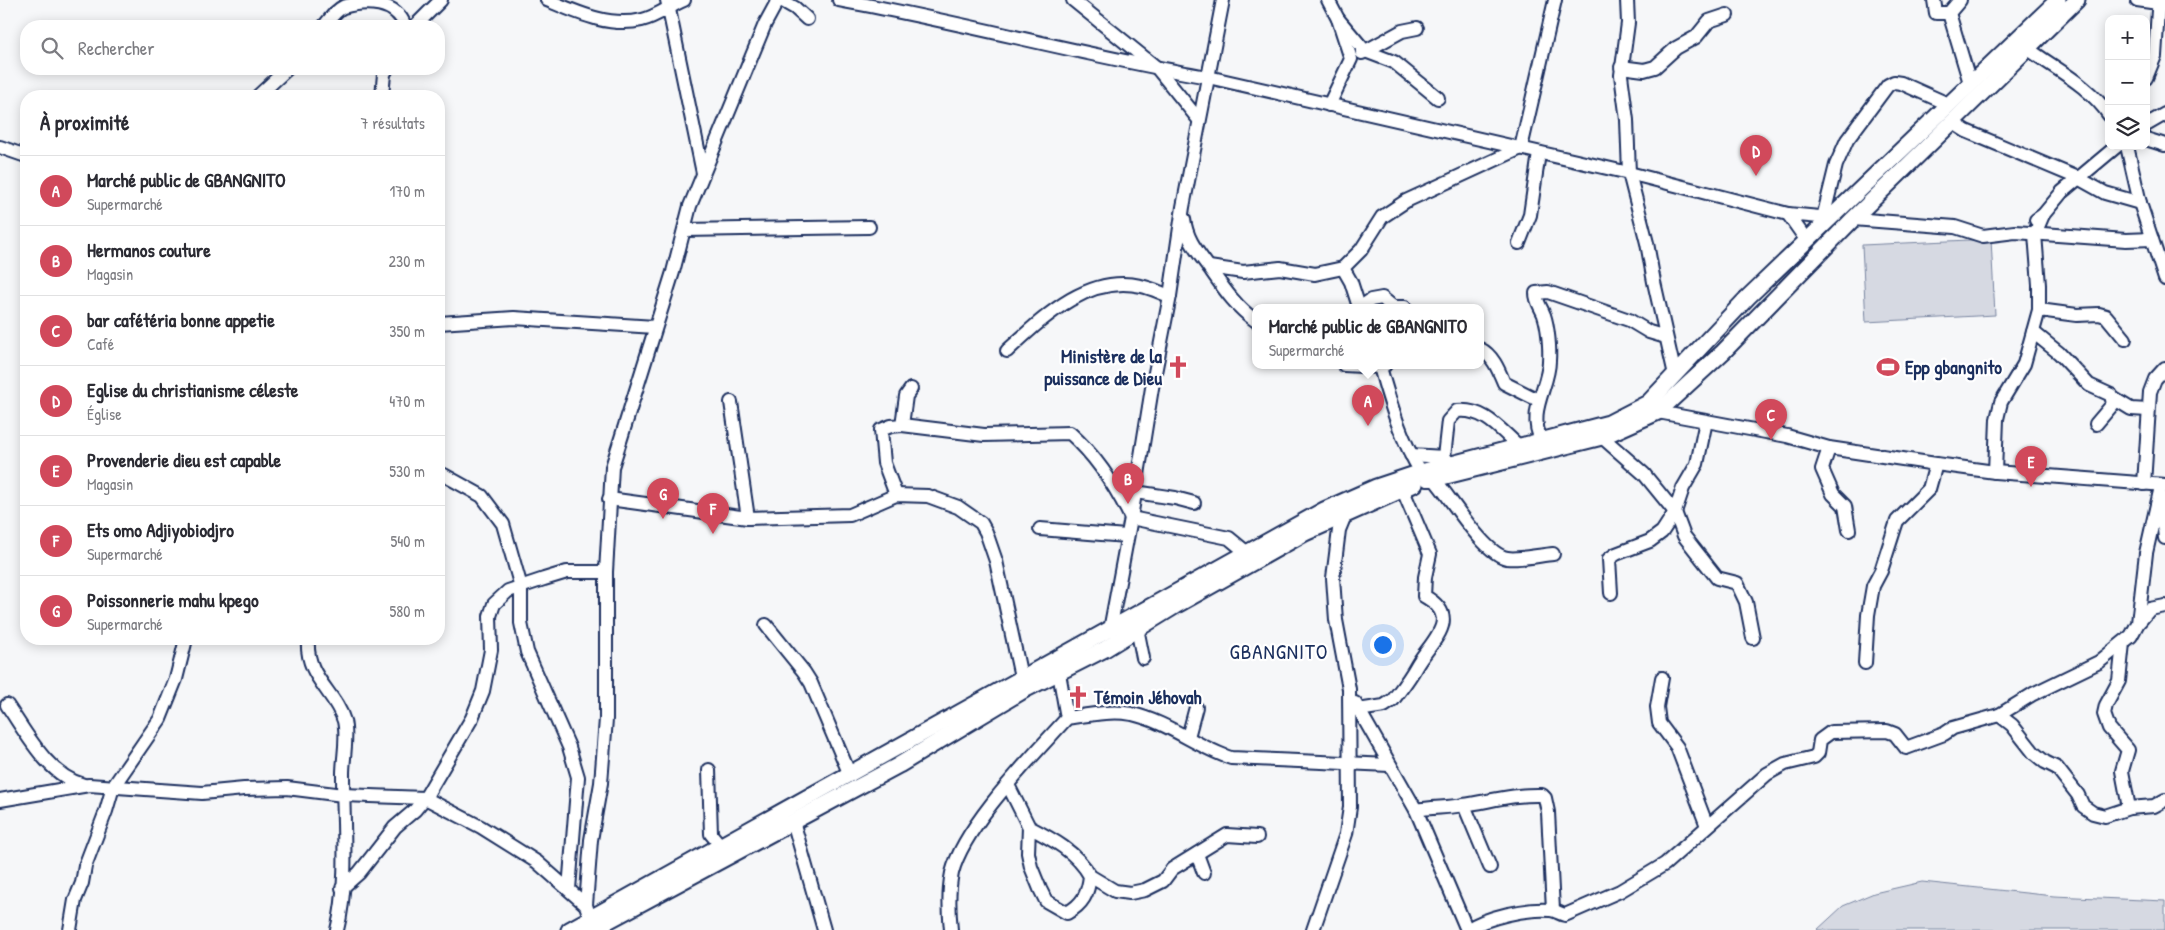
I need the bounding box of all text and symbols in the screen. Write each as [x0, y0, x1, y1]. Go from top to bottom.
map controls [2105, 15, 2150, 150]
button: + [2105, 15, 2150, 60]
search box [20, 20, 445, 75]
icon: search [38, 34, 66, 62]
text: Rechercher [78, 35, 155, 61]
button: − [2105, 60, 2150, 105]
button: layers [2105, 105, 2150, 150]
text: À proximité [40, 108, 129, 137]
text: 7 résultats [361, 112, 425, 134]
pin: D [1740, 135, 1772, 176]
text: Marché public de GBANGNITO [87, 167, 286, 193]
text: A [52, 180, 60, 202]
text: 170 m [390, 180, 425, 202]
text: Supermarché [87, 193, 163, 215]
text: Hermanos couture [87, 237, 211, 263]
text: B [52, 250, 60, 272]
text: 230 m [389, 250, 425, 272]
text: Magasin [87, 263, 133, 285]
popup [1252, 304, 1484, 369]
text: bar cafétéria bonne appetie [87, 307, 275, 333]
text: Marché public de GBANGNITO [1269, 313, 1467, 339]
text: C [52, 320, 60, 342]
text: 350 m [389, 320, 425, 342]
text: Café [87, 333, 114, 355]
text: Supermarché [1269, 339, 1344, 361]
place label: Ministère de la puissance de Dieu [1044, 343, 1163, 392]
church icon: Ministère de la puissance de Dieu [1165, 354, 1191, 380]
sports icon: Epp gbangnito [1875, 354, 1901, 380]
place label: Epp gbangnito [1905, 354, 2002, 381]
text: Eglise du christianisme céleste [87, 377, 298, 403]
pin: A [1352, 385, 1384, 426]
text: D [52, 390, 60, 412]
text: 470 m [389, 390, 425, 412]
pin: C [1755, 399, 1787, 440]
text: Église [87, 403, 122, 425]
pin: E [2015, 446, 2047, 487]
text: Provenderie dieu est capable [87, 447, 281, 473]
text: E [52, 460, 60, 482]
text: 530 m [389, 460, 425, 482]
pin: B [1112, 463, 1144, 504]
text: Magasin [87, 473, 133, 495]
pin: G [647, 478, 679, 519]
pin: F [697, 493, 729, 534]
text: Ets omo Adjiyobiodjro [87, 517, 234, 543]
text: F [53, 530, 59, 552]
text: 540 m [391, 530, 425, 552]
text: Supermarché [87, 543, 163, 565]
text: Poissonnerie mahu kpego [87, 587, 259, 613]
text: G [52, 600, 60, 622]
text: 580 m [390, 600, 425, 622]
text: Supermarché [87, 613, 163, 635]
your location [1370, 632, 1396, 658]
district label: GBANGNITO [1230, 637, 1328, 666]
church icon: Témoin Jéhovah [1065, 684, 1091, 710]
place label: Témoin Jéhovah [1093, 684, 1202, 710]

